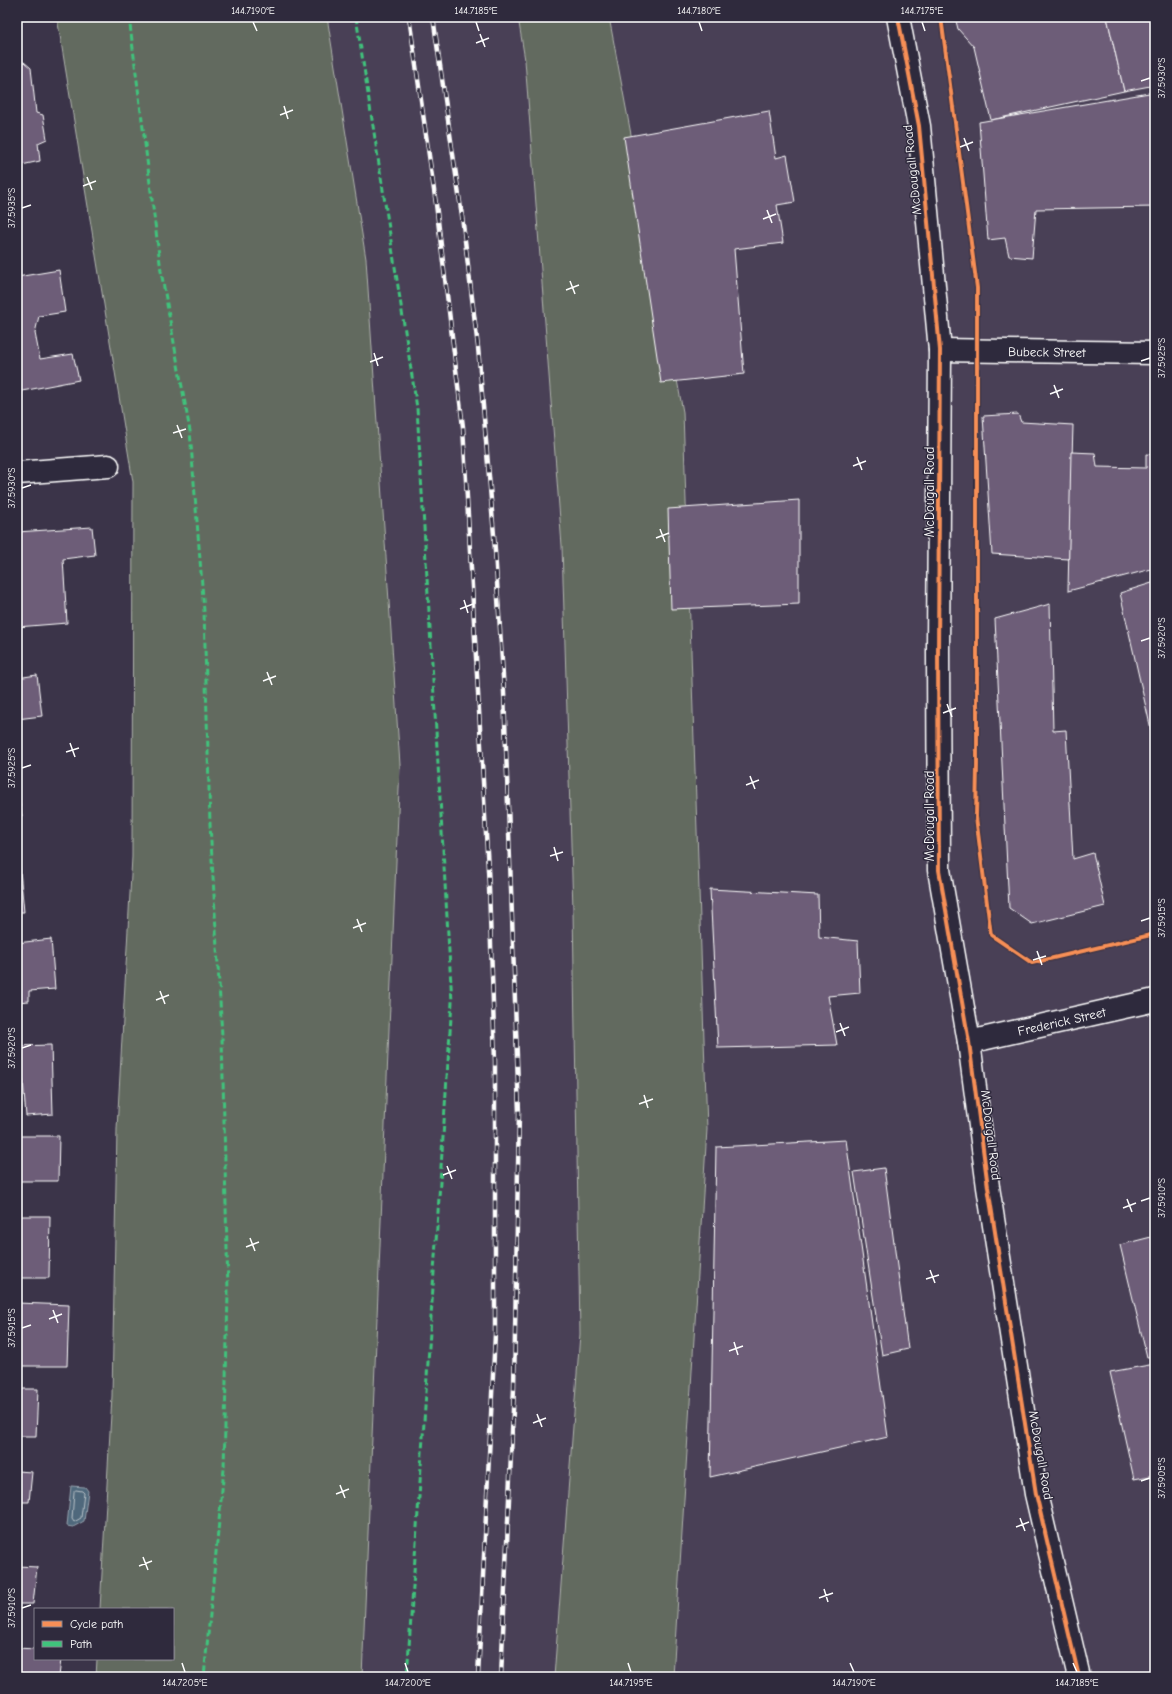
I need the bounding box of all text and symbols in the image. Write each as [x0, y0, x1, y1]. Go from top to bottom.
text: 144.7190°E [231, 5, 275, 17]
text: 144.7185°E [455, 5, 497, 17]
text: 144.7180°E [677, 5, 721, 17]
text: 144.7175°E [901, 5, 943, 17]
text: 37.5930°S [1156, 57, 1168, 99]
street label: McDougall Road [900, 124, 924, 216]
text: 37.5935°S [6, 187, 18, 228]
text: 37.5925°S [1156, 337, 1168, 378]
street label: Bubeck Street [1008, 343, 1087, 360]
street label: McDougall Road [922, 447, 937, 537]
text: 37.5930°S [6, 467, 18, 509]
text: 37.5920°S [1156, 617, 1168, 659]
text: 37.5925°S [6, 747, 18, 788]
street label: McDougall Road [922, 771, 937, 861]
text: 37.5915°S [1156, 898, 1168, 938]
street label: Frederick Street [1016, 1004, 1108, 1038]
text: 37.5920°S [6, 1027, 18, 1069]
street label: McDougall Road [978, 1089, 1004, 1181]
text: 37.5910°S [1156, 1177, 1168, 1218]
text: 37.5915°S [6, 1308, 18, 1348]
street label: McDougall Road [1026, 1409, 1056, 1501]
text: 37.5905°S [1156, 1457, 1168, 1499]
text: 37.5910°S [6, 1587, 18, 1628]
legend [34, 1608, 174, 1660]
text: Cycle path [70, 1617, 123, 1631]
text: Path [70, 1637, 92, 1651]
text: 144.7205°E [162, 1677, 208, 1689]
text: 144.7200°E [385, 1677, 431, 1689]
text: 144.7195°E [609, 1677, 653, 1689]
text: 144.7190°E [832, 1677, 876, 1689]
text: 144.7185°E [1056, 1677, 1098, 1689]

